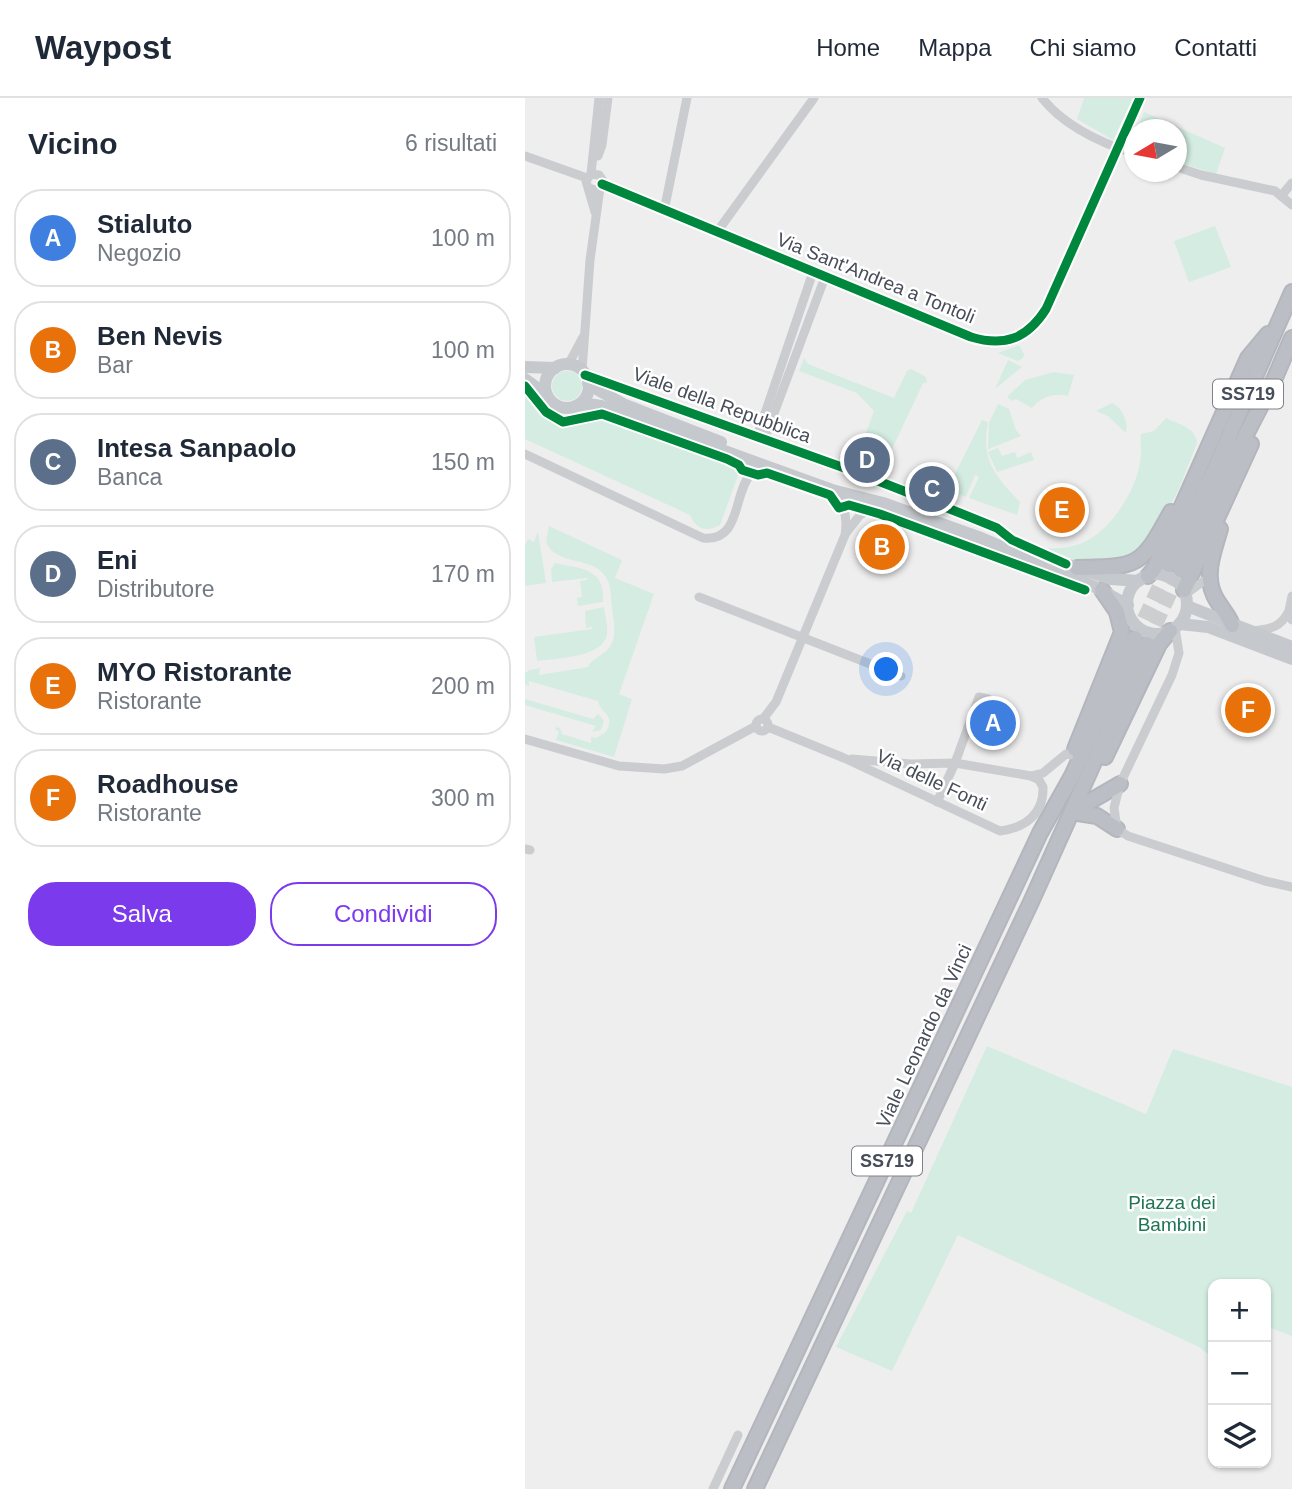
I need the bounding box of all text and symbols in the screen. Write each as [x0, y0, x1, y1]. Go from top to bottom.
text: Waypost [35, 29, 171, 66]
text: Home [816, 34, 880, 61]
text: Mappa [918, 34, 992, 61]
text: Chi siamo [1030, 34, 1136, 61]
text: Contatti [1174, 34, 1257, 61]
north arrow [1124, 119, 1187, 182]
text: Vicino [28, 127, 117, 160]
text: 6 risultati [405, 130, 497, 156]
text: Stialuto [97, 209, 192, 239]
text: A [45, 225, 61, 251]
text: 100 m [431, 225, 495, 251]
street label: Via Sant'Andrea a Tontoli [774, 229, 978, 327]
text: Negozio [97, 240, 181, 266]
text: Ben Nevis [97, 321, 223, 351]
text: B [45, 337, 61, 363]
text: 100 m [431, 337, 495, 363]
text: Bar [97, 352, 133, 378]
street label: Viale della Repubblica [630, 363, 814, 447]
road number: SS719 [1213, 380, 1283, 408]
text: Intesa Sanpaolo [97, 433, 296, 463]
pin: D [844, 434, 890, 486]
text: C [45, 449, 61, 475]
text: 150 m [431, 449, 495, 475]
pin: C [909, 463, 955, 515]
text: Banca [97, 464, 162, 490]
pin: E [1039, 484, 1085, 536]
pin: B [859, 521, 905, 573]
text: Eni [97, 545, 137, 575]
text: D [45, 561, 61, 587]
text: 170 m [431, 561, 495, 587]
text: Distributore [97, 576, 215, 602]
your location [869, 652, 903, 686]
text: MYO Ristorante [97, 657, 292, 687]
text: E [45, 673, 61, 699]
text: 200 m [431, 673, 495, 699]
pin: F [1225, 684, 1271, 736]
text: Ristorante [97, 688, 202, 714]
pin: A [970, 697, 1016, 749]
street label: Via delle Fonti [873, 745, 991, 815]
text: Roadhouse [97, 769, 239, 799]
text: F [46, 785, 60, 811]
text: 300 m [431, 785, 495, 811]
text: Ristorante [97, 800, 202, 826]
button: Salva [28, 882, 256, 946]
button: Condividi [270, 882, 497, 946]
street label: Viale Leonardo da Vinci [872, 941, 976, 1131]
road number: SS719 [852, 1146, 922, 1176]
park label: Piazza dei Bambini [1128, 1192, 1216, 1235]
map controls [1208, 1279, 1271, 1468]
button: + [1208, 1279, 1271, 1342]
button: − [1208, 1342, 1271, 1405]
button: layers [1208, 1405, 1271, 1468]

